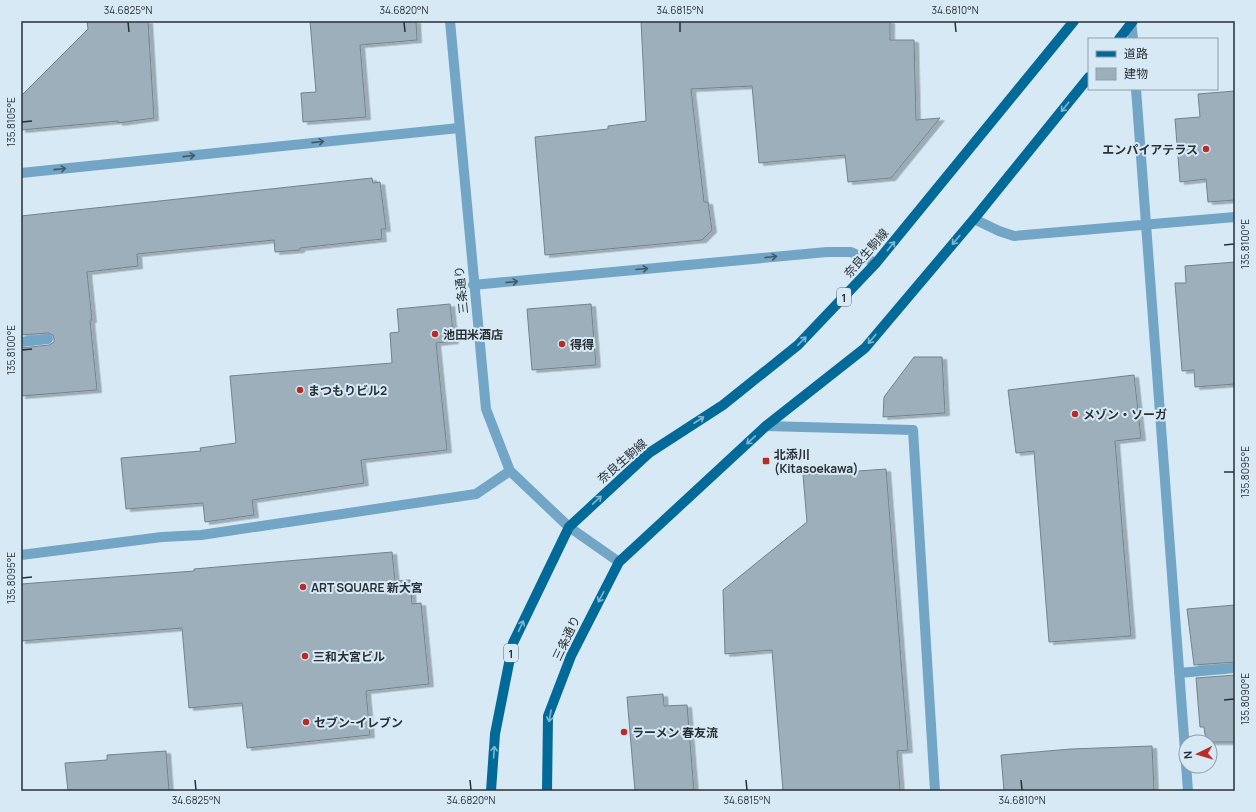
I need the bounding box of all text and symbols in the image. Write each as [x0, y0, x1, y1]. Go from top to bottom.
text: 34.6825°N [104, 3, 152, 17]
text: 34.6820°N [380, 3, 429, 17]
text: 34.6815°N [657, 3, 704, 17]
text: 34.6810°N [931, 3, 979, 17]
legend [1088, 38, 1218, 90]
text: 道路 [1124, 45, 1148, 62]
text: 建物 [1124, 65, 1148, 82]
text: 135.8105°E [4, 97, 18, 147]
one-way arrow [1060, 102, 1069, 112]
one-way arrow [311, 139, 324, 146]
place label: エンパイアテラス [1102, 141, 1198, 158]
marker: エンパイアテラス [1201, 144, 1211, 154]
one-way arrow [182, 152, 195, 159]
one-way arrow [53, 165, 66, 173]
text: 135.8100°E [1238, 219, 1252, 269]
street label: 奈良生駒線 [840, 225, 892, 281]
one-way arrow [952, 235, 961, 246]
one-way arrow [886, 240, 895, 251]
one-way arrow [764, 253, 777, 261]
street label: 三条通り [450, 265, 472, 315]
one-way arrow [635, 266, 648, 273]
one-way arrow [505, 278, 518, 286]
road number: 1 [837, 288, 851, 306]
text: 135.8100°E [4, 325, 18, 375]
place label: 池田米酒店 [443, 326, 503, 343]
marker: 池田米酒店 [430, 329, 440, 339]
one-way arrow [867, 334, 876, 345]
place label: 得得 [570, 336, 594, 353]
one-way arrow [797, 336, 807, 346]
marker: 得得 [557, 339, 567, 349]
place label: まつもりビル2 [308, 382, 387, 399]
marker: まつもりビル2 [295, 385, 305, 395]
place label: メゾン・ソーガ [1083, 406, 1167, 423]
marker: メゾン・ソーガ [1070, 409, 1080, 419]
one-way arrow [693, 416, 704, 424]
street label: 奈良生駒線 [594, 435, 650, 487]
one-way arrow [745, 436, 756, 445]
place label: 北添川 (Kitasoekawa) [774, 446, 859, 477]
text: 135.8095°E [1238, 446, 1252, 498]
marker: 北添川 (Kitasoekawa) [761, 456, 771, 466]
one-way arrow [592, 495, 602, 505]
text: 135.8095°E [4, 552, 18, 604]
place label: ART SQUARE 新大宮 [311, 579, 423, 596]
marker: ART SQUARE 新大宮 [298, 582, 308, 592]
one-way arrow [596, 591, 604, 603]
street label: 三条通り [548, 613, 584, 663]
one-way arrow [518, 620, 526, 632]
road number: 1 [504, 644, 518, 662]
place label: 三和大宮ビル [313, 648, 385, 665]
marker: 三和大宮ビル [300, 651, 310, 661]
text: 135.8090°E [1238, 673, 1252, 725]
one-way arrow [545, 709, 553, 722]
place label: セブン-イレブン [314, 714, 403, 731]
marker: セブン-イレブン [301, 717, 311, 727]
place label: ラーメン 春友流 [632, 724, 718, 741]
marker: ラーメン 春友流 [619, 727, 629, 737]
north arrow [1178, 734, 1218, 774]
one-way arrow [490, 746, 497, 759]
text: N [1180, 750, 1195, 760]
text: 34.6825°N [172, 793, 220, 807]
text: 34.6820°N [447, 793, 496, 807]
text: 34.6815°N [724, 793, 771, 807]
text: 34.6810°N [998, 793, 1046, 807]

